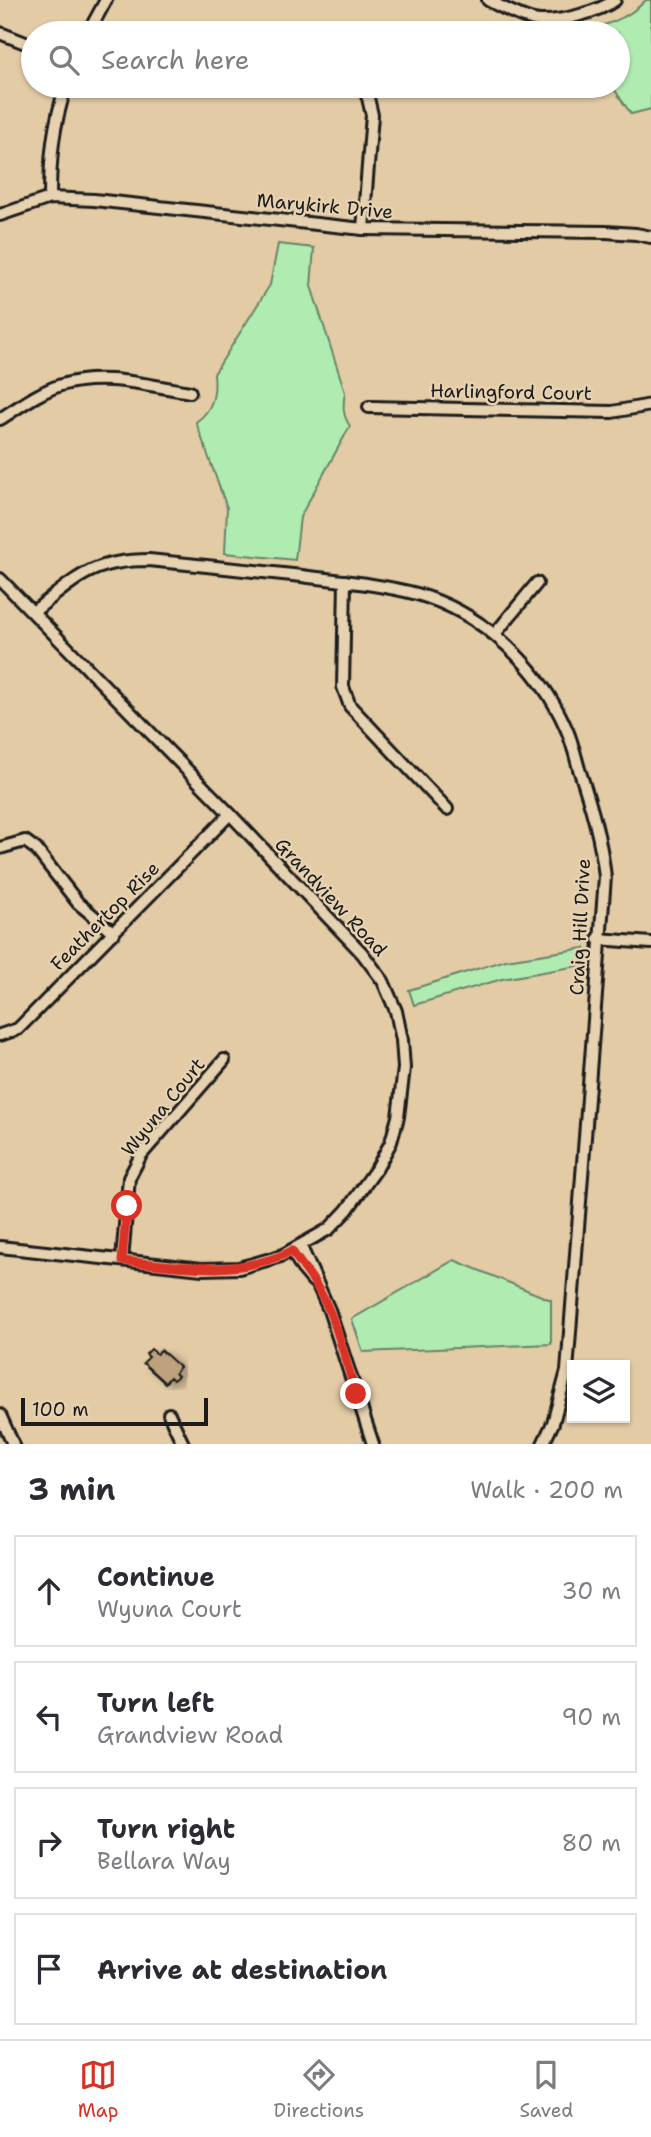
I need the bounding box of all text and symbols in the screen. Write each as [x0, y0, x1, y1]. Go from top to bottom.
search box [21, 21, 630, 98]
icon: search [45, 41, 83, 79]
text: Search here [101, 42, 250, 77]
street label: Marykirk Drive [256, 188, 394, 224]
street label: Harlingford Court [430, 378, 592, 406]
street label: Grandview Road [269, 832, 393, 962]
street label: Feathertop Rise [45, 856, 165, 976]
street label: Craig Hill Drive [564, 858, 596, 996]
street label: Wyuna Court [116, 1053, 210, 1161]
route start [111, 1190, 142, 1221]
map controls [567, 1360, 630, 1423]
button: layers [567, 1360, 630, 1423]
route end [340, 1378, 371, 1409]
scale bar [21, 1395, 208, 1427]
text: 100 m [32, 1397, 89, 1422]
text: 3 min [28, 1469, 115, 1510]
text: Walk · 200 m [470, 1475, 623, 1505]
text: Continue [97, 1559, 215, 1594]
icon: ahead [30, 1572, 68, 1610]
text: 30 m [562, 1576, 621, 1606]
text: Wyuna Court [97, 1594, 242, 1624]
text: Turn left [97, 1685, 214, 1720]
icon: left [30, 1698, 68, 1736]
text: 90 m [561, 1702, 621, 1732]
text: Grandview Road [97, 1720, 283, 1750]
text: Turn right [97, 1811, 235, 1846]
icon: right [30, 1824, 68, 1862]
text: 80 m [562, 1828, 621, 1858]
text: Bellara Way [97, 1846, 231, 1876]
icon: arrive [30, 1950, 68, 1988]
text: Arrive at destination [97, 1952, 387, 1987]
tab: Map [78, 2056, 118, 2123]
tab: Directions [274, 2056, 364, 2123]
tab: Saved [519, 2056, 573, 2123]

